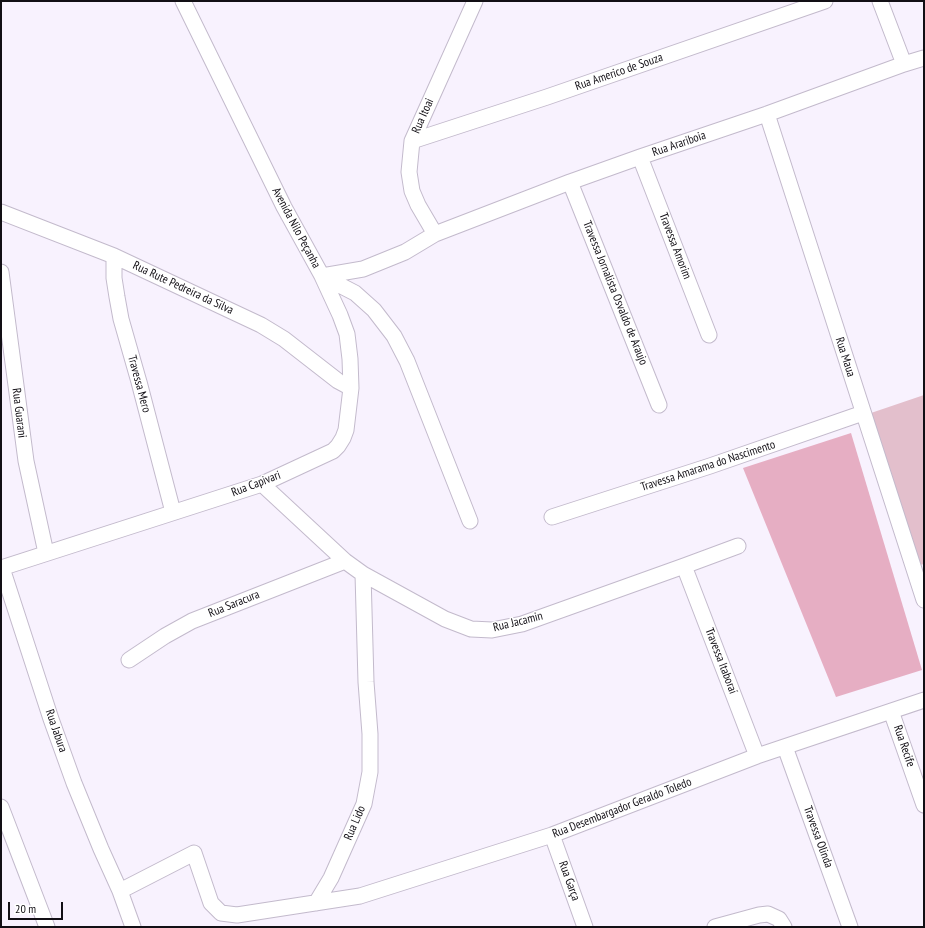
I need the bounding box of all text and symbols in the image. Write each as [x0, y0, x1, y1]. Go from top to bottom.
street label: Rua Americo de Souza [573, 50, 665, 94]
street label: Rua Itoai [409, 96, 437, 136]
street label: Rua Arariboia [650, 128, 708, 160]
street label: Avenida Nilo Peçanha [269, 185, 323, 271]
street label: Travessa Amorim [656, 211, 694, 281]
street label: Travessa Jornalista Osvaldo de Araujo [579, 219, 651, 367]
street label: Rua Rute Pedreira da Silva [130, 258, 236, 318]
street label: Rua Maua [832, 335, 858, 379]
street label: Travessa Mero [124, 354, 154, 414]
street label: Rua Guarani [9, 387, 29, 439]
street label: Travessa Amarama do Nascimento [639, 437, 777, 495]
street label: Rua Capivari [229, 468, 283, 500]
street label: Rua Saracura [206, 587, 262, 621]
street label: Rua Jacamin [492, 609, 544, 635]
street label: Travessa Itaboraí [702, 626, 740, 696]
street label: Rua Jabura [42, 708, 70, 754]
street label: Rua Recife [890, 723, 918, 769]
street label: Rua Desembargador Geraldo Toledo [550, 775, 694, 841]
street label: Rua Lido [341, 803, 369, 843]
street label: Travessa Olinda [800, 804, 836, 870]
street label: Rua Garça [555, 859, 583, 903]
scale bar [10, 894, 65, 920]
text: 20 m [15, 901, 36, 916]

